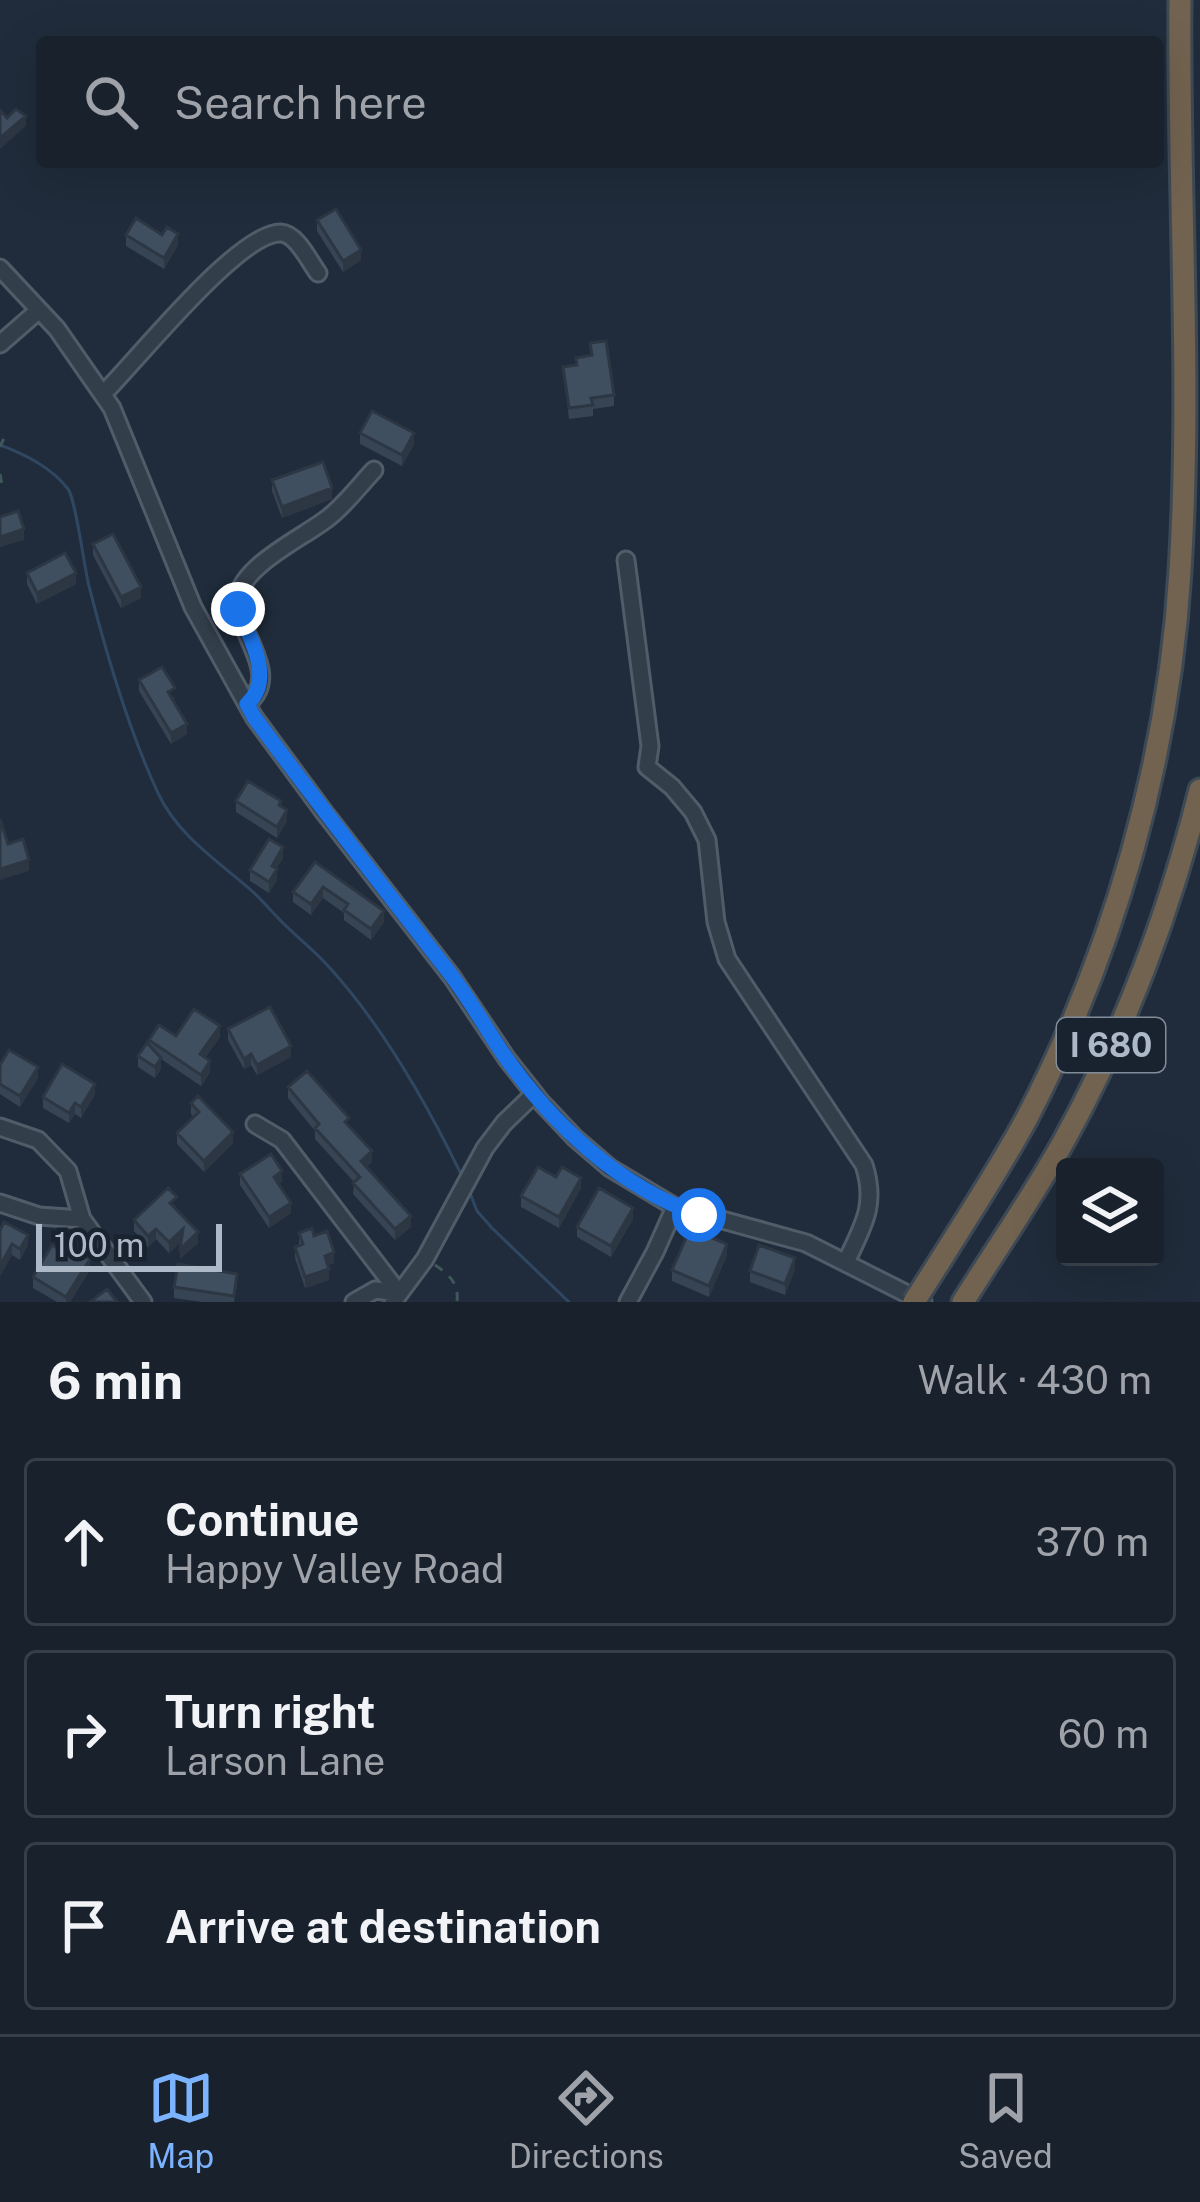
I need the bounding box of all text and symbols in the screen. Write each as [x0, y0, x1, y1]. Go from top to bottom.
search box [36, 36, 1164, 168]
icon: search [78, 69, 144, 135]
text: Search here [174, 76, 427, 129]
route end [211, 582, 265, 636]
road number: I 680 [1057, 1018, 1165, 1072]
map controls [1056, 1158, 1164, 1266]
button: layers [1056, 1158, 1164, 1266]
route start [672, 1188, 726, 1242]
scale bar [36, 1218, 222, 1271]
text: 100 m [54, 1226, 144, 1264]
text: 6 min [48, 1351, 183, 1410]
text: Walk · 430 m [918, 1357, 1152, 1403]
text: Continue [165, 1493, 359, 1546]
icon: ahead [51, 1509, 117, 1575]
text: 370 m [1035, 1519, 1149, 1565]
text: Happy Valley Road [165, 1546, 504, 1592]
text: Turn right [165, 1685, 376, 1738]
icon: right [51, 1701, 117, 1767]
text: 60 m [1058, 1711, 1149, 1757]
text: Larson Lane [165, 1738, 385, 1784]
icon: arrive [51, 1893, 117, 1959]
text: Arrive at destination [165, 1900, 601, 1953]
tab: Map [147, 2065, 214, 2175]
tab: Directions [509, 2065, 664, 2175]
tab: Saved [958, 2065, 1053, 2175]

